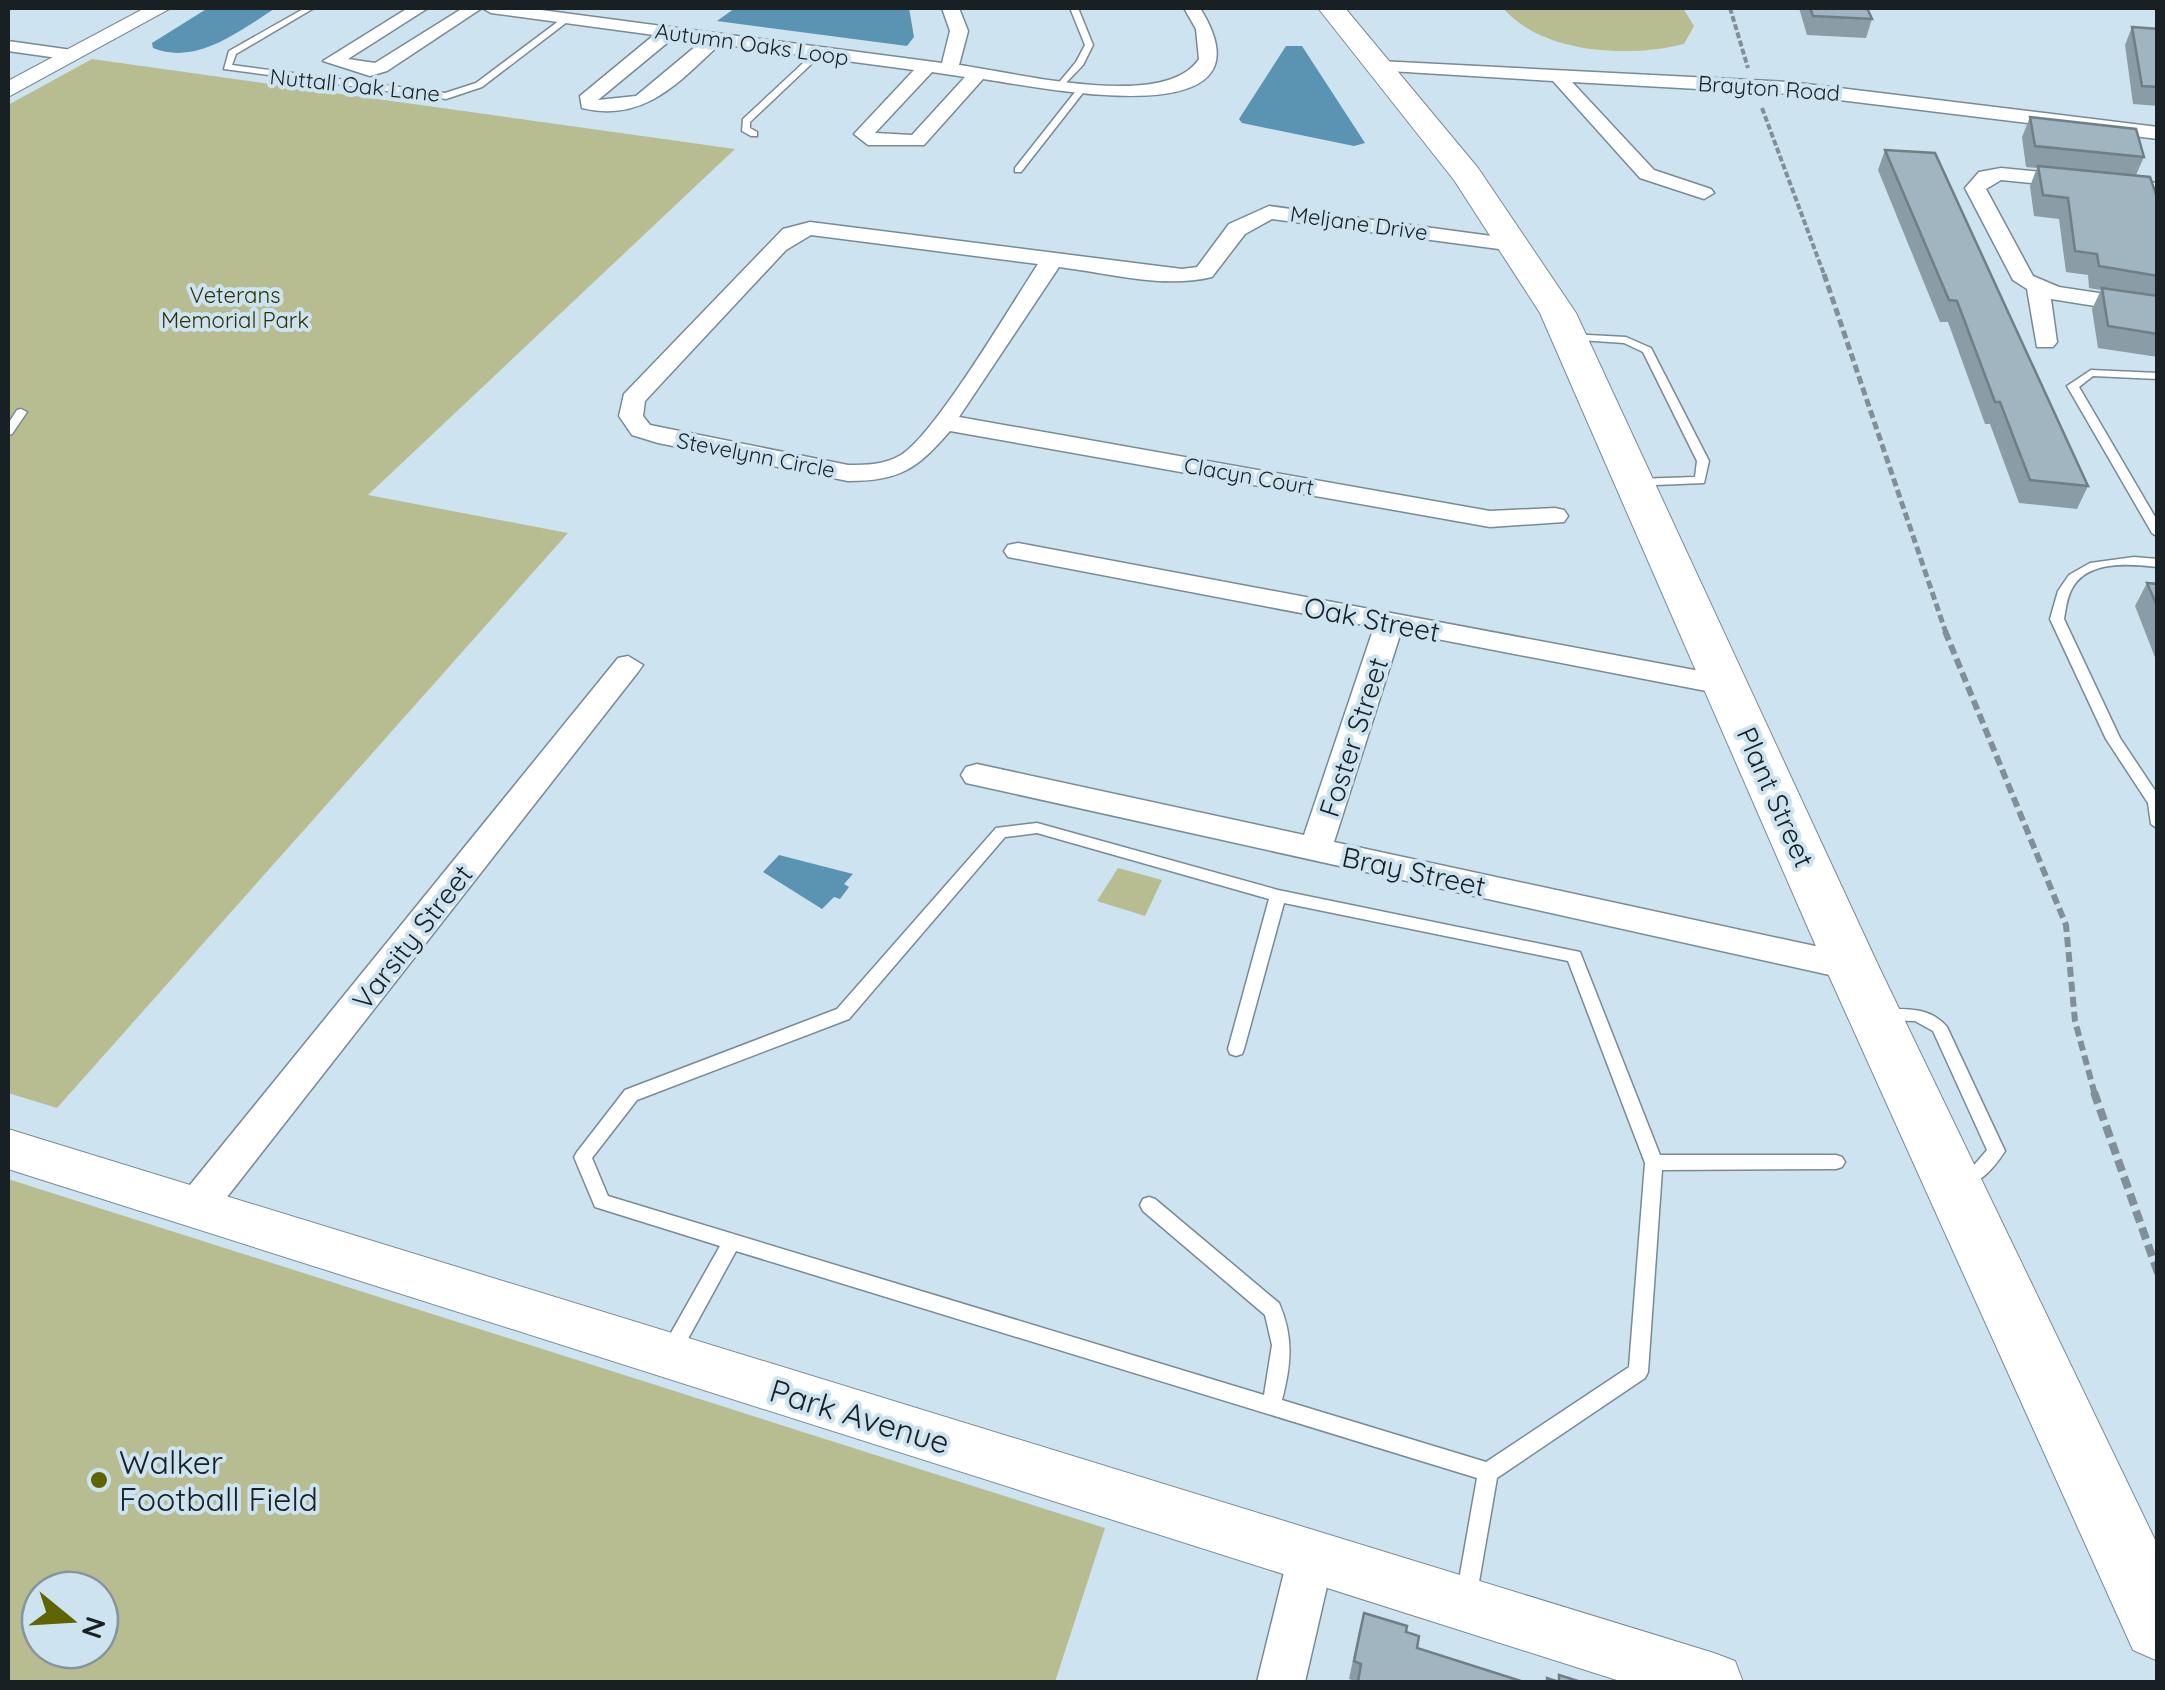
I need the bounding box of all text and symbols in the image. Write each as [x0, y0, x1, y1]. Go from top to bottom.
street label: Autumn Oaks Loop [653, 17, 851, 71]
street label: Nuttall Oak Lane [268, 62, 442, 108]
street label: Brayton Road [1697, 69, 1841, 107]
street label: Meljane Drive [1288, 199, 1430, 247]
park label: Veterans Memorial Park [161, 281, 309, 334]
street label: Stevelynn Circle [675, 426, 837, 484]
street label: Clacyn Court [1182, 451, 1316, 501]
street label: Oak Street [1301, 589, 1443, 649]
street label: Foster Street [1311, 653, 1395, 821]
street label: Plant Street [1730, 721, 1822, 873]
street label: Bray Street [1339, 839, 1489, 903]
street label: Varsity Street [344, 857, 480, 1017]
street label: Park Avenue [765, 1370, 955, 1462]
place label: Walker Football Field [119, 1442, 318, 1519]
marker: Walker Football Field [88, 1469, 110, 1491]
north arrow [20, 1570, 120, 1670]
text: N [74, 1613, 114, 1643]

